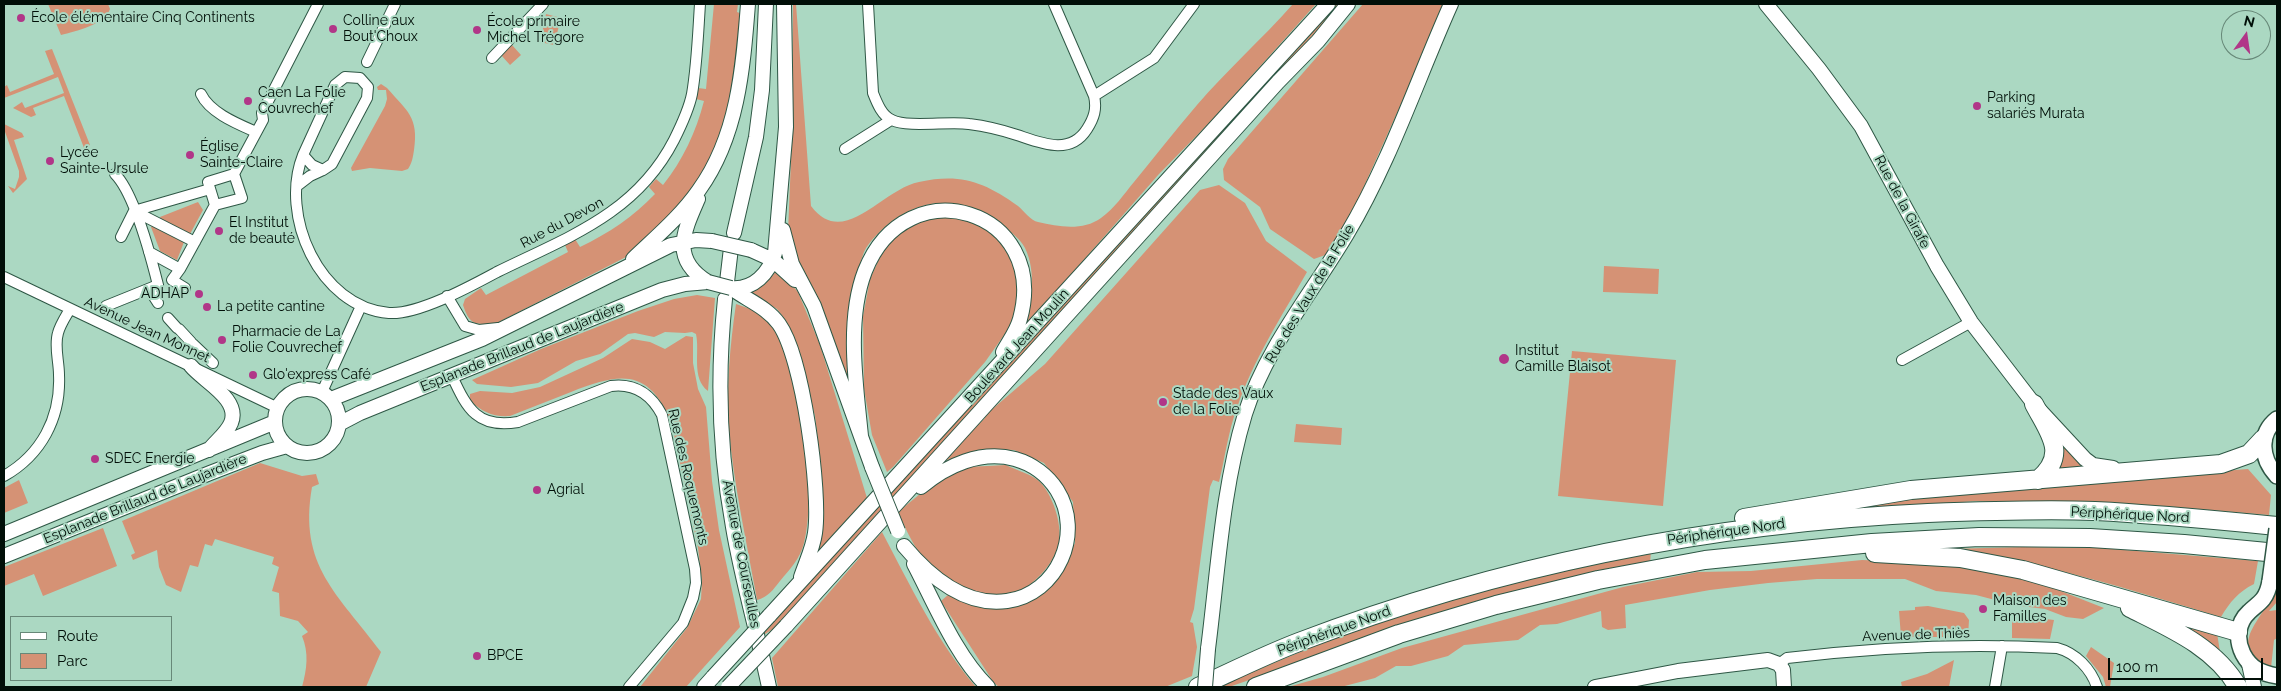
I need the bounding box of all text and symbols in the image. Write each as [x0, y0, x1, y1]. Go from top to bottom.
place label: École élémentaire Cinq Continents [31, 10, 255, 26]
north arrow [2221, 10, 2271, 60]
marker: École élémentaire Cinq Continents [15, 12, 27, 24]
text: N [2242, 12, 2257, 30]
place label: Colline aux Bout'Choux [343, 13, 418, 46]
place label: École primaire Michel Trégore [487, 14, 584, 46]
marker: Colline aux Bout'Choux [327, 23, 339, 35]
marker: École primaire Michel Trégore [471, 24, 483, 36]
place label: Caen La Folie Couvrechef [258, 85, 346, 118]
place label: Parking salariés Murata [1987, 90, 2085, 122]
marker: Caen La Folie Couvrechef [242, 95, 254, 107]
marker: Parking salariés Murata [1971, 100, 1983, 112]
place label: Église Sainte-Claire [200, 139, 283, 172]
place label: Lycée Sainte-Ursule [60, 145, 148, 178]
marker: Église Sainte-Claire [184, 149, 196, 161]
street label: Rue de la Girafe [1870, 153, 1934, 251]
marker: Lycée Sainte-Ursule [44, 155, 56, 167]
street label: Rue du Devon [518, 194, 606, 252]
place label: El Institut de beauté [229, 215, 295, 248]
street label: Rue des Vaux de la Folie [1262, 222, 1358, 366]
marker: El Institut de beauté [213, 225, 225, 237]
street label: Boulevard Jean Moulin [961, 285, 1073, 407]
place label: ADHAP [141, 286, 189, 302]
marker: ADHAP [193, 288, 205, 300]
street label: Avenue Jean Monnet [82, 294, 212, 366]
street label: Esplanade Brillaud de Laujardière [418, 298, 626, 396]
place label: La petite cantine [217, 299, 325, 315]
marker: La petite cantine [201, 301, 213, 313]
place label: Pharmacie de La Folie Couvrechef [232, 324, 342, 357]
marker: Pharmacie de La Folie Couvrechef [216, 334, 228, 346]
place label: Institut Camille Blaisot [1515, 343, 1611, 376]
marker: Institut Camille Blaisot [1497, 352, 1511, 366]
place label: Glo'express Café [263, 367, 371, 383]
marker: Glo'express Café [247, 369, 259, 381]
place label: Stade des Vaux de la Folie [1173, 386, 1273, 418]
marker: Stade des Vaux de la Folie [1157, 396, 1169, 408]
street label: Rue des Roquemonts [664, 407, 712, 547]
street label: Esplanade Brillaud de Laujardière [41, 450, 249, 548]
place label: SDEC Energie [105, 451, 194, 467]
marker: SDEC Energie [89, 453, 101, 465]
street label: Avenue de Courseulles [718, 479, 764, 629]
place label: Agrial [547, 482, 584, 498]
marker: Agrial [531, 484, 543, 496]
street label: Périphérique Nord [2070, 503, 2190, 527]
street label: Périphérique Nord [1666, 515, 1786, 549]
place label: Maison des Familles [1993, 593, 2066, 626]
street label: Périphérique Nord [1275, 603, 1393, 659]
marker: Maison des Familles [1977, 603, 1989, 615]
legend [10, 616, 172, 681]
street label: Avenue de Thiès [1862, 625, 1970, 645]
text: Route [57, 627, 98, 645]
place label: BPCE [487, 648, 523, 664]
scale bar [2111, 648, 2266, 680]
marker: BPCE [471, 650, 483, 662]
text: Parc [57, 652, 88, 670]
text: 100 m [2116, 658, 2158, 676]

